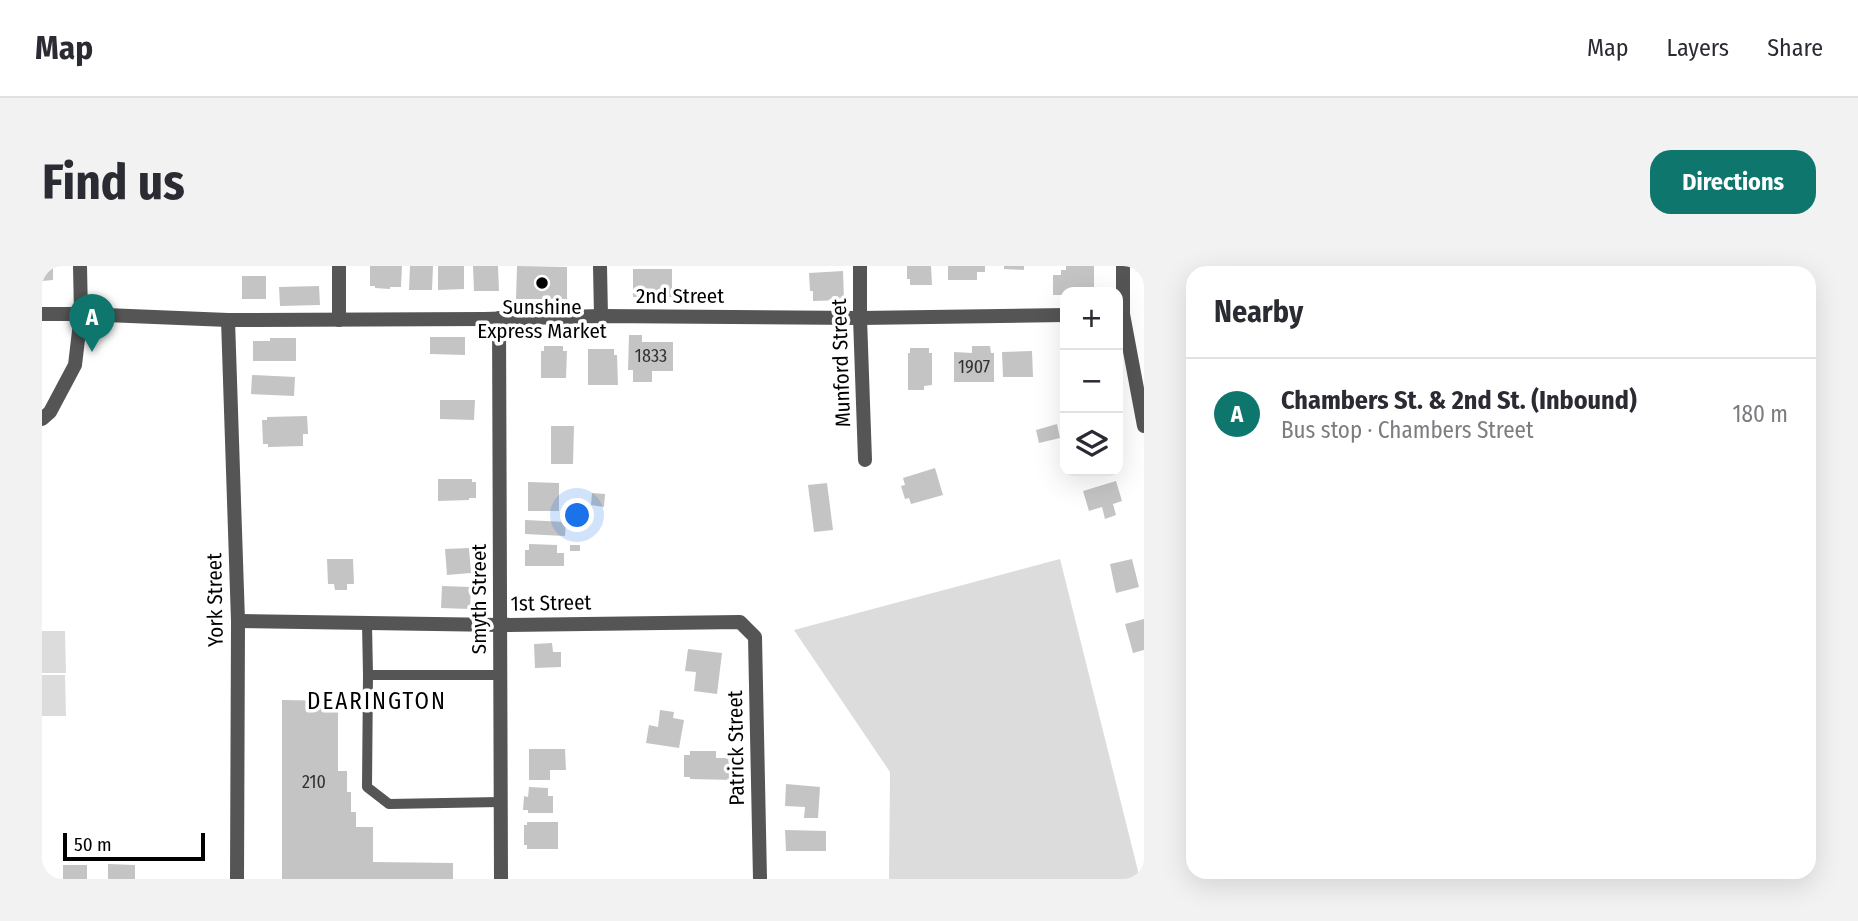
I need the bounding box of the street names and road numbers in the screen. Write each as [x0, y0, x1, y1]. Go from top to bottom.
street label: 2nd Street [636, 283, 724, 309]
street label: Munford Street [826, 298, 856, 428]
street label: Smyth Street [466, 544, 492, 654]
street label: York Street [201, 553, 229, 647]
street label: 1st Street [510, 589, 592, 617]
street label: Patrick Street [722, 690, 750, 806]

